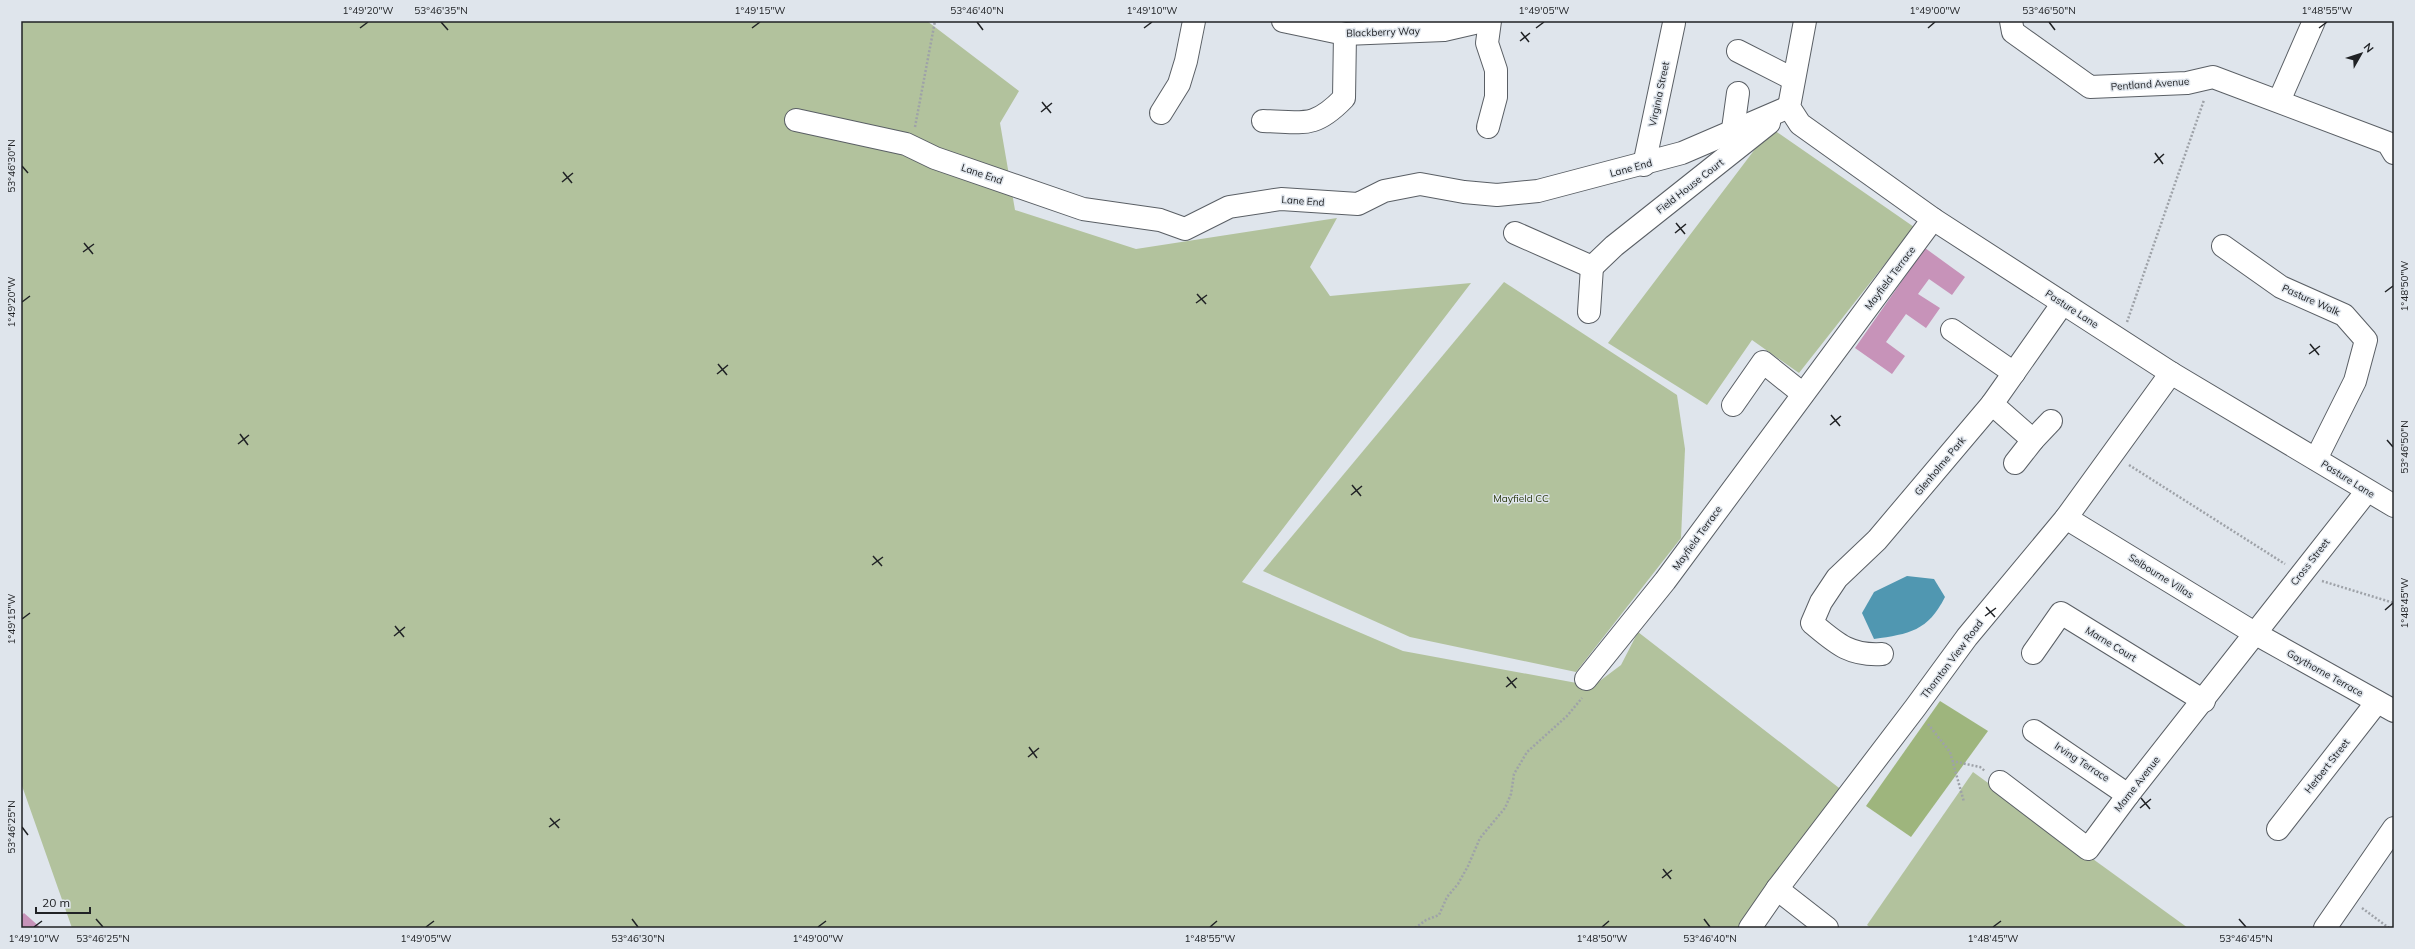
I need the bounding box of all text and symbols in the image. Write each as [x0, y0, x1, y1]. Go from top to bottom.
text: 1°49'20"W [343, 4, 393, 17]
text: 53°46'35"N [414, 4, 468, 17]
text: 1°49'15"W [735, 4, 785, 17]
text: 53°46'40"N [950, 4, 1004, 17]
text: 1°49'10"W [1127, 4, 1177, 17]
text: 1°49'05"W [1519, 4, 1569, 17]
text: 1°49'00"W [1910, 4, 1960, 17]
text: 53°46'50"N [2022, 4, 2076, 17]
text: 1°48'55"W [2302, 4, 2352, 17]
street label: Blackberry Way [1346, 24, 1421, 40]
north arrow [2341, 34, 2381, 74]
text: N [2361, 40, 2377, 55]
street label: Virginia Street [1646, 60, 1672, 128]
street label: Pentland Avenue [2110, 75, 2190, 93]
text: 53°46'30"N [5, 139, 18, 193]
street label: Field House Court [1654, 155, 1727, 216]
street label: Lane End [1608, 156, 1654, 180]
street label: Lane End [960, 161, 1004, 187]
street label: Lane End [1281, 193, 1325, 209]
street label: Mayfield Terrace [1862, 244, 1918, 312]
text: 1°48'50"W [2398, 261, 2411, 311]
text: 1°49'20"W [5, 277, 18, 327]
street label: Pasture Walk [2280, 281, 2343, 319]
street label: Pasture Lane [2043, 287, 2101, 331]
text: 53°46'50"N [2398, 420, 2411, 474]
street label: Glenholme Park [1912, 433, 1969, 498]
street label: Pasture Lane [2319, 457, 2377, 501]
park label: Mayfield CC [1493, 492, 1549, 505]
street label: Mayfield Terrace [1669, 503, 1725, 573]
street label: Cross Street [2288, 535, 2333, 588]
street label: Selbourne Villas [2126, 551, 2196, 601]
text: 1°48'45"W [2398, 578, 2411, 628]
text: 1°49'15"W [5, 594, 18, 644]
street label: Thornton View Road [1918, 617, 1986, 701]
street label: Marne Court [2083, 624, 2139, 665]
street label: Gaythorne Terrace [2284, 647, 2366, 699]
street label: Herbert Street [2302, 736, 2353, 796]
street label: Irving Terrace [2052, 739, 2112, 785]
street label: Marne Avenue [2111, 754, 2163, 814]
text: 53°46'25"N [5, 800, 18, 854]
scale bar [36, 889, 90, 915]
text: 20 m [42, 895, 70, 910]
text: 1°49'10"W [9, 932, 59, 945]
text: 53°46'25"N [76, 932, 130, 945]
text: 1°49'05"W [401, 932, 451, 945]
text: 53°46'30"N [611, 932, 665, 945]
text: 1°49'00"W [793, 932, 843, 945]
text: 1°48'55"W [1185, 932, 1235, 945]
text: 1°48'50"W [1577, 932, 1627, 945]
text: 53°46'40"N [1683, 932, 1737, 945]
text: 1°48'45"W [1968, 932, 2018, 945]
text: 53°46'45"N [2219, 932, 2273, 945]

